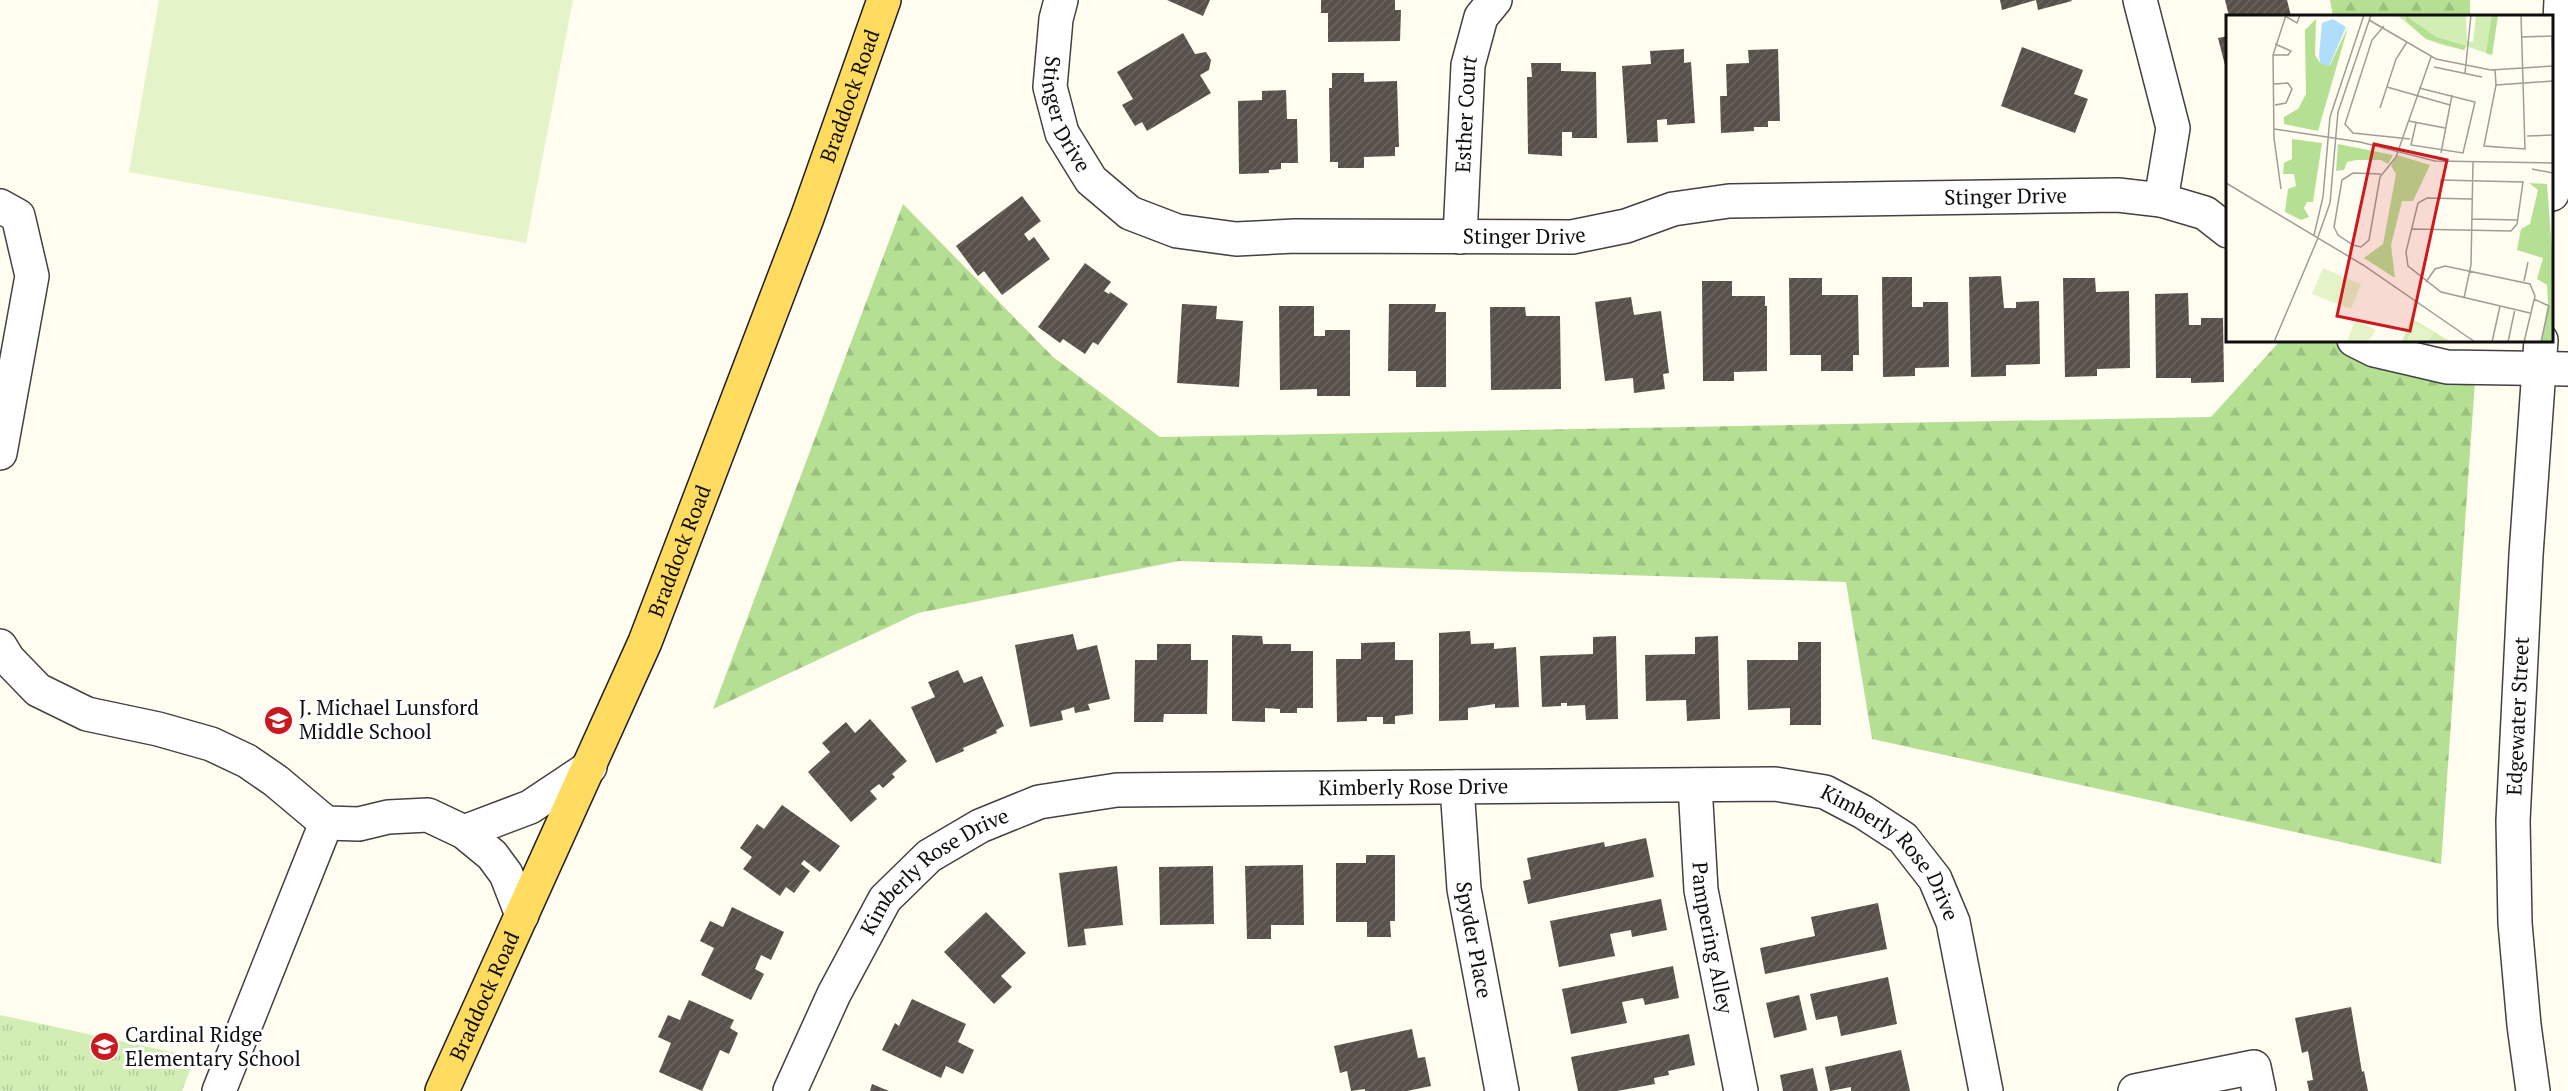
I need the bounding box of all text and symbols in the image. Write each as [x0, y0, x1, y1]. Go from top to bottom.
inset map [2226, 15, 2553, 342]
street label: Braddock Road [813, 25, 886, 166]
street label: Esther Court [1448, 52, 1483, 174]
street label: Stinger Drive [1036, 55, 1098, 177]
street label: Stinger Drive [1944, 181, 2067, 211]
street label: Stinger Drive [1463, 220, 1588, 250]
street label: Braddock Road [641, 480, 717, 621]
street label: Edgewater Street [2499, 636, 2535, 796]
place label: J. Michael Lunsford Middle School [299, 693, 479, 745]
school or university icon: J. Michael Lunsford Middle School [262, 704, 294, 736]
street label: Kimberly Rose Drive [1318, 771, 1508, 801]
street label: Kimberly Rose Drive [1816, 777, 1966, 925]
street label: Kimberly Rose Drive [853, 801, 1013, 940]
street label: Pampering Alley [1686, 861, 1740, 1016]
street label: Spyder Place [1451, 881, 1499, 1000]
street label: Braddock Road [443, 926, 525, 1065]
place label: Cardinal Ridge Elementary School [125, 1020, 301, 1072]
school or university icon: Cardinal Ridge Elementary School [88, 1031, 120, 1063]

